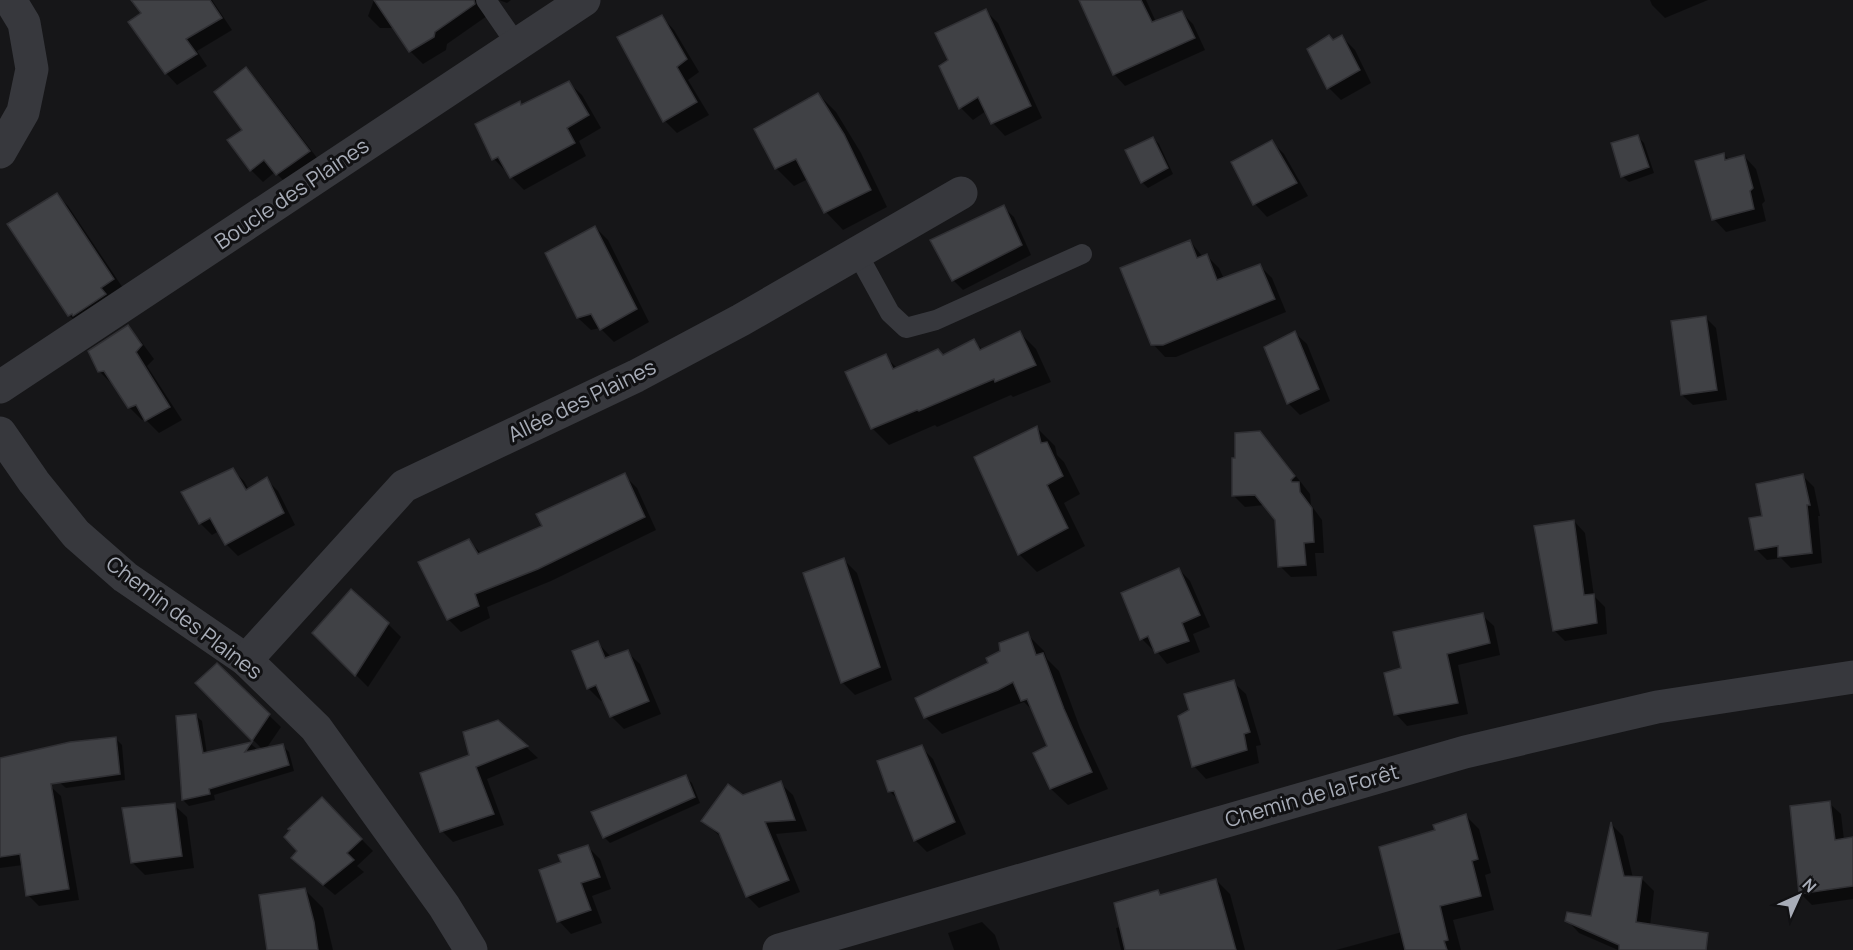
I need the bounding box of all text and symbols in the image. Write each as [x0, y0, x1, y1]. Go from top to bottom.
street label: Boucle des Plaines [209, 131, 374, 255]
street label: Allée des Plaines [503, 352, 660, 448]
street label: Chemin des Plaines [101, 549, 268, 685]
street label: Chemin de la Forêt [1222, 757, 1402, 833]
north arrow [1769, 866, 1829, 926]
text: N [1798, 874, 1821, 897]

